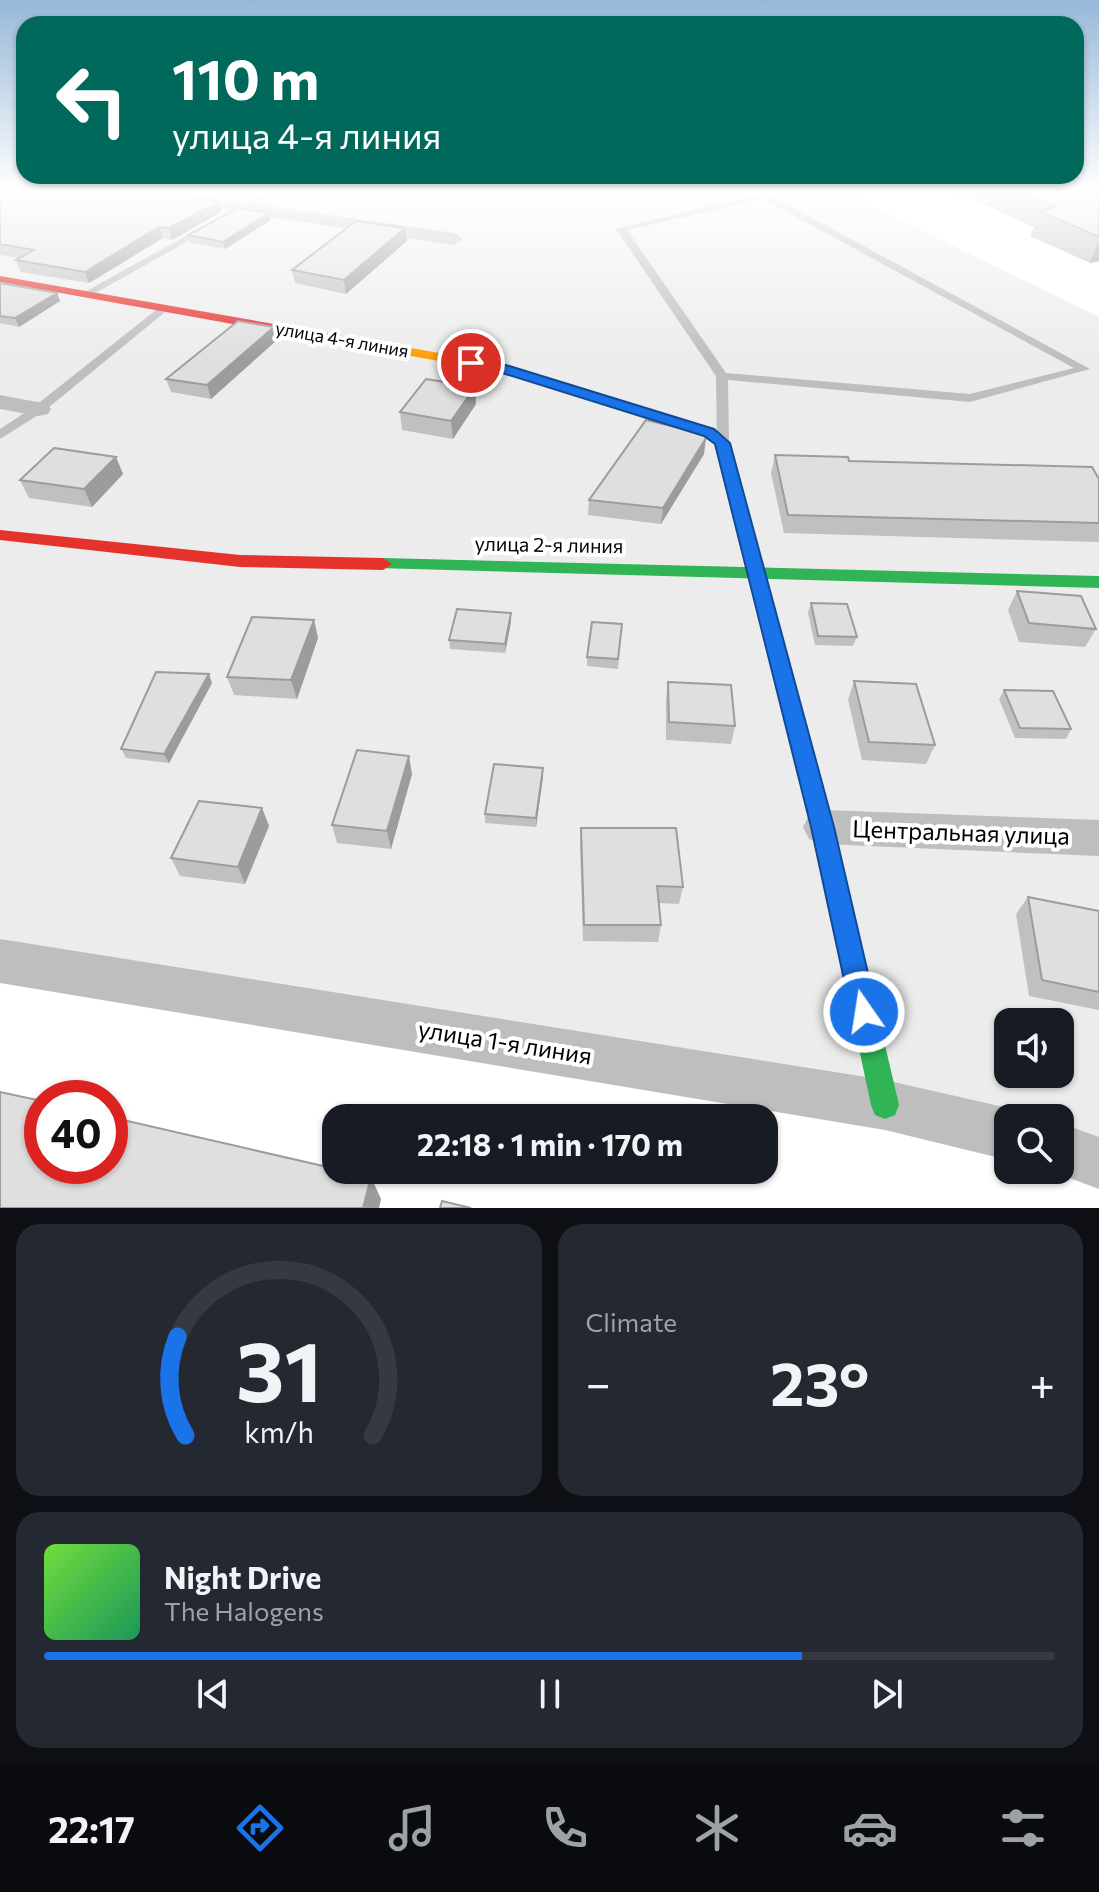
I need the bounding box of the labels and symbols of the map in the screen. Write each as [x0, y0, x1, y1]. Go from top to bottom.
street label: улица 4-я линия [274, 316, 410, 362]
pin [437, 329, 505, 397]
street label: улица 2-я линия [474, 531, 624, 557]
street label: Центральная улица [852, 813, 1070, 850]
position arrow [822, 970, 906, 1054]
street label: улица 1-я линия [416, 1013, 594, 1070]
speed limit sign: 40 [24, 1080, 128, 1184]

